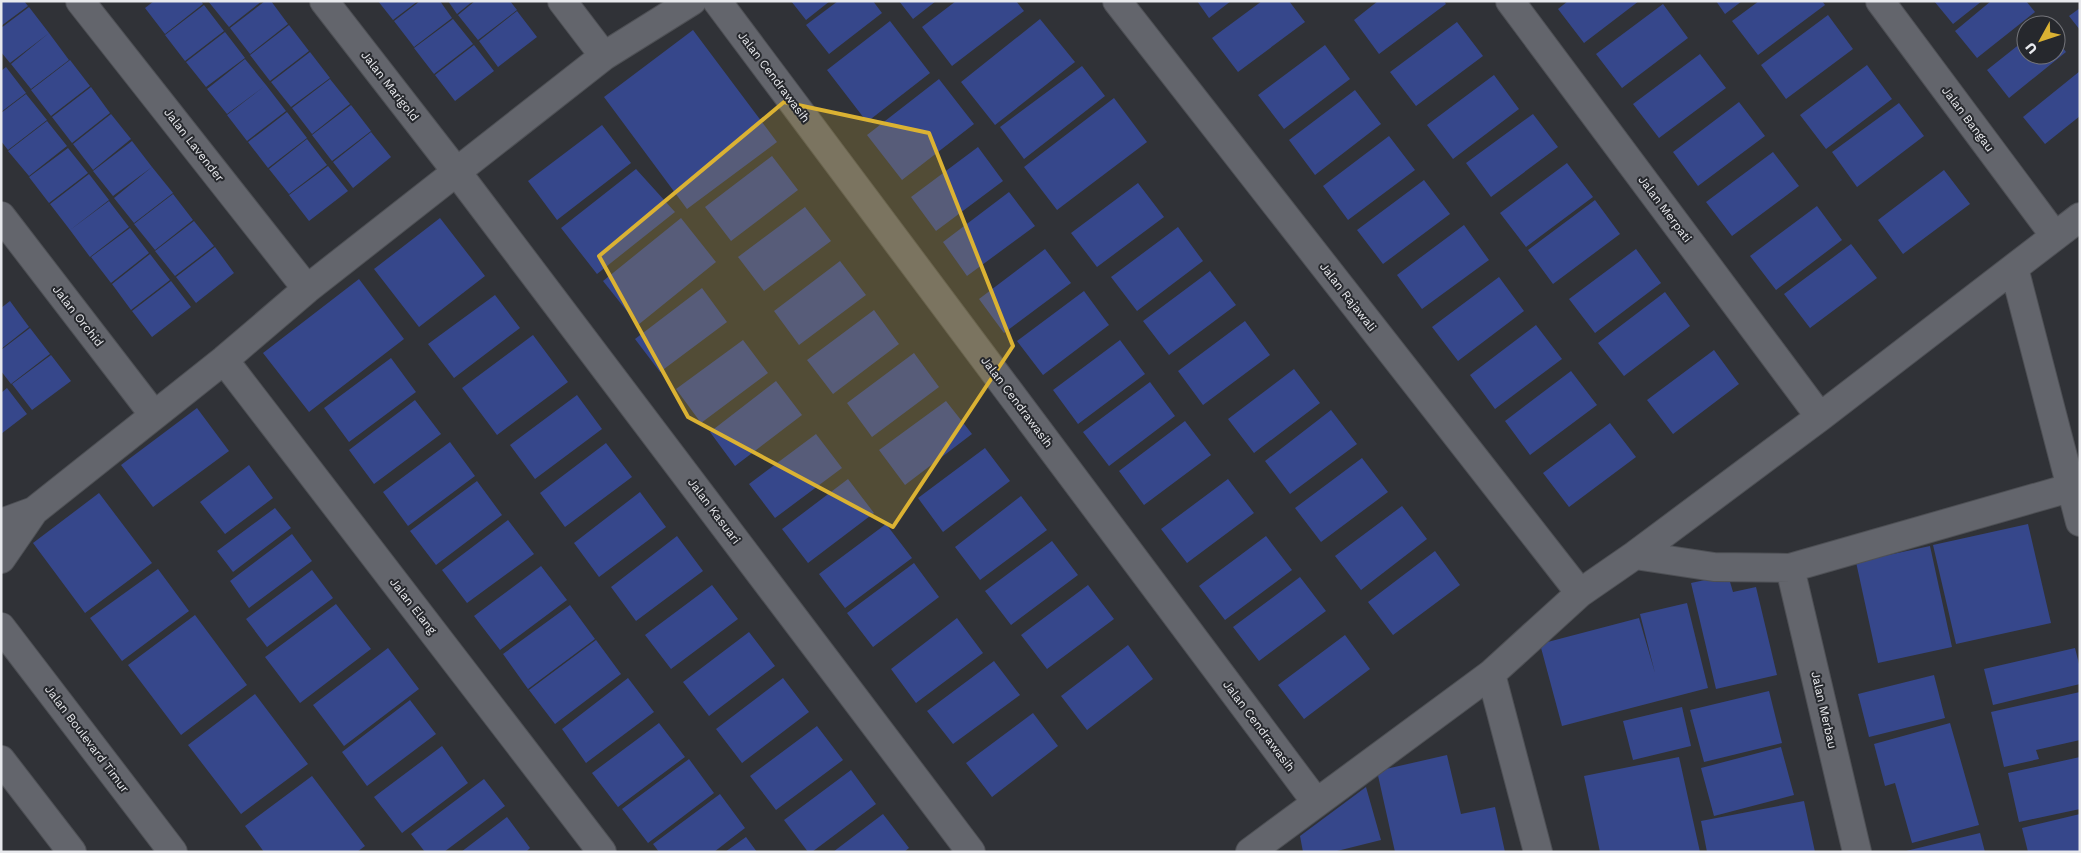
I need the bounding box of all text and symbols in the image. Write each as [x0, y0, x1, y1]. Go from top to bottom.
north arrow [2016, 15, 2066, 65]
street label: Jalan Cendrawasih [735, 29, 813, 125]
text: U [2022, 39, 2040, 57]
street label: Jalan Marigold [358, 48, 422, 124]
street label: Jalan Bangau [1939, 84, 1997, 154]
street label: Jalan Lavender [161, 106, 227, 184]
street label: Jalan Merpati [1635, 173, 1695, 245]
street label: Jalan Rajawali [1317, 260, 1379, 334]
street label: Jalan Orchid [50, 283, 106, 349]
street label: Jalan Cendrawasih [978, 354, 1056, 450]
street label: Jalan Kasuari [685, 475, 743, 547]
street label: Jalan Elang [387, 575, 440, 637]
street label: Jalan Merbau [1808, 670, 1840, 750]
street label: Jalan Cendrawasih [1220, 678, 1298, 774]
street label: Jalan Boulevard Timur [42, 682, 132, 796]

